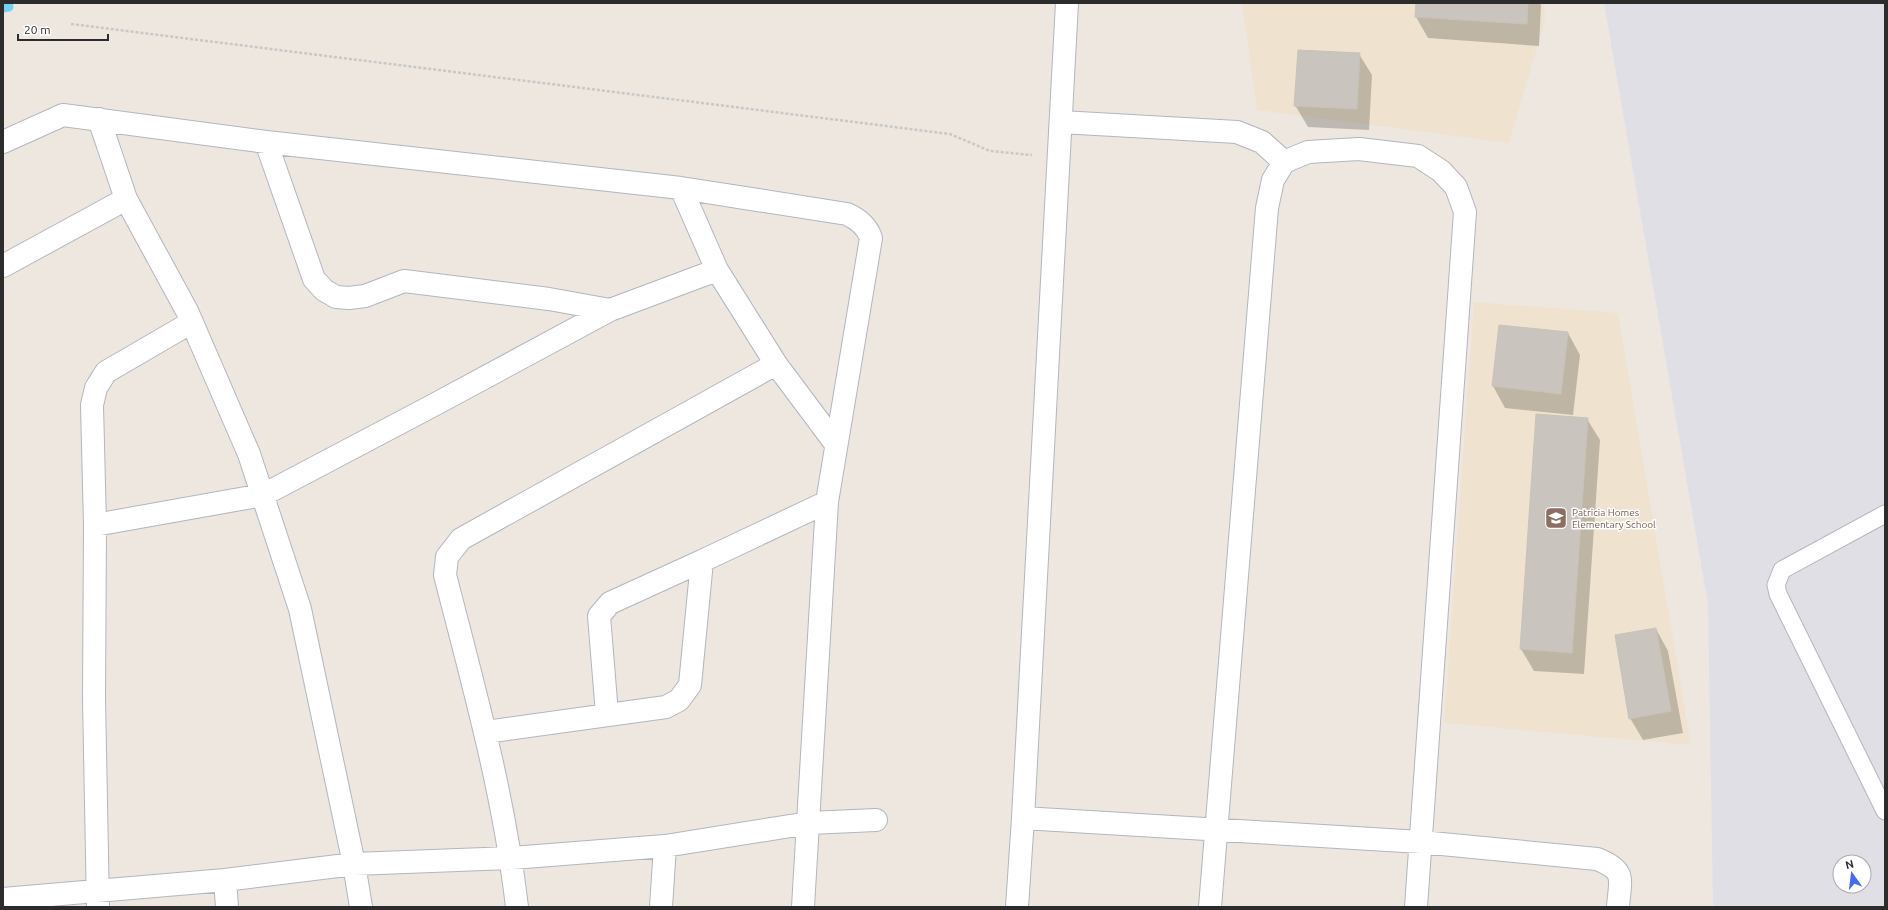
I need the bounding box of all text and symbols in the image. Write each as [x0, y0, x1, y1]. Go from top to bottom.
scale bar [18, 16, 108, 42]
text: 20 m [24, 23, 51, 36]
school or university icon: Patricia Homes Elementary School [1543, 505, 1569, 531]
place label: Patricia Homes Elementary School [1572, 507, 1656, 530]
north arrow [1832, 854, 1872, 894]
text: N [1844, 857, 1855, 871]

